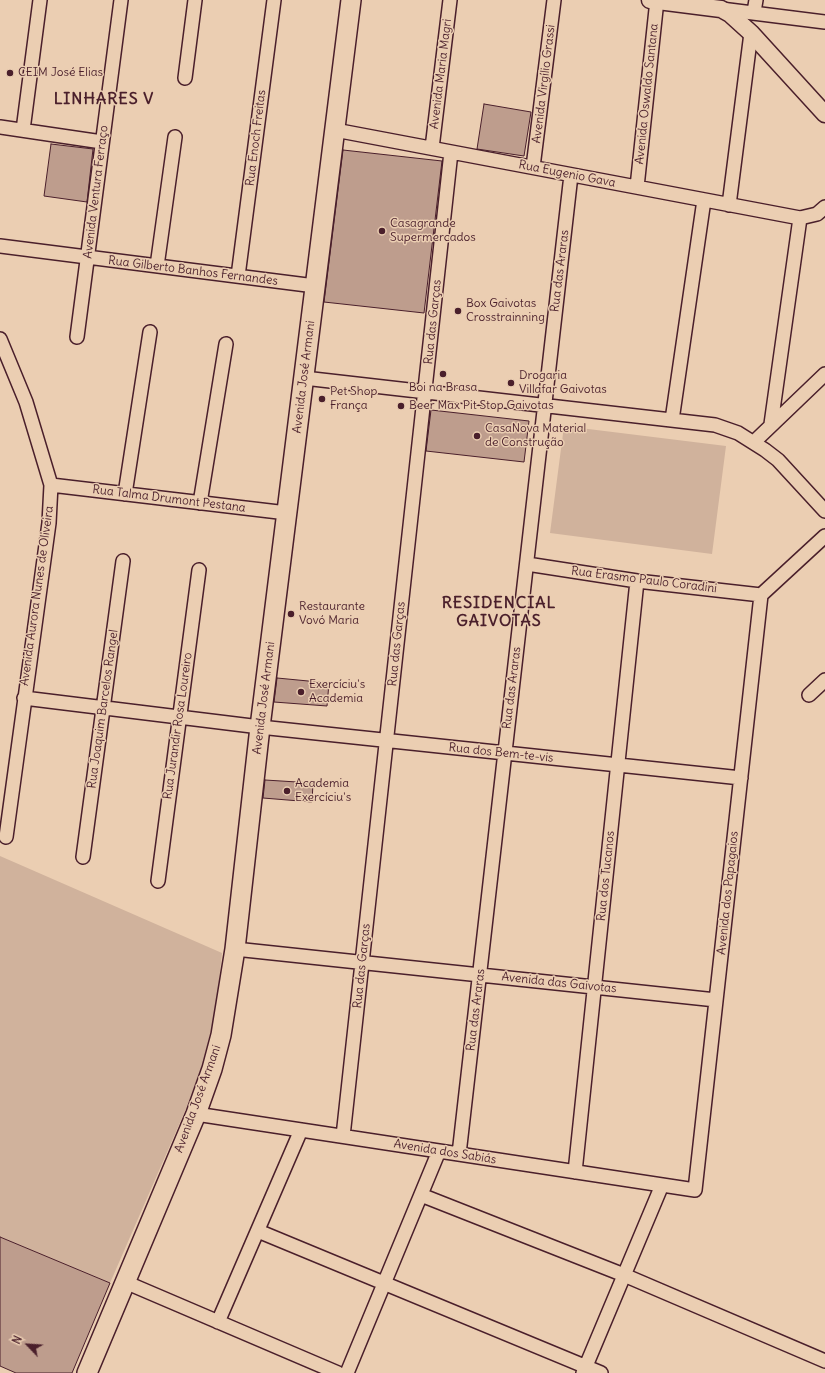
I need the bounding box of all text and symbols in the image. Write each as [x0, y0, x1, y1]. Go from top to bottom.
street label: Avenida Maria Magri [427, 18, 455, 130]
street label: Avenida Oswaldo Santana [632, 23, 662, 165]
street label: Avenida Virgílio Grassi [530, 24, 558, 144]
place label: CEIM José Elias [18, 66, 103, 80]
marker: CEIM José Elias [5, 68, 15, 78]
district label: LINHARES V [54, 89, 154, 109]
street label: Rua Enoch Freitas [243, 89, 269, 187]
street label: Avenida Ventura Ferraço [81, 125, 111, 259]
street label: Rua Eugenio Gava [517, 158, 617, 190]
place label: Casagrande Supermercados [390, 217, 476, 245]
marker: Casagrande Supermercados [377, 226, 387, 236]
street label: Rua das Araras [548, 229, 572, 313]
street label: Rua Gilberto Banhos Fernandes [107, 253, 279, 289]
street label: Rua das Garças [421, 279, 445, 365]
place label: Box Gaivotas Crosstrainning [466, 297, 545, 325]
marker: Box Gaivotas Crosstrainning [453, 306, 463, 316]
street label: Avenida José Armani [290, 320, 318, 434]
marker: Boi na Brasa [438, 369, 448, 379]
place label: Drogaria Villafar Gaivotas [519, 369, 607, 397]
marker: Drogaria Villafar Gaivotas [506, 378, 516, 388]
place label: Boi na Brasa [409, 381, 477, 395]
place label: Pet Shop França [330, 385, 377, 413]
marker: Pet Shop França [317, 394, 327, 404]
place label: Beer Max Pit Stop Gaivotas [409, 399, 554, 413]
marker: Beer Max Pit Stop Gaivotas [396, 401, 406, 411]
place label: CasaNova Material de Construção [485, 422, 586, 450]
marker: CasaNova Material de Construção [472, 431, 482, 441]
street label: Rua Talma Drumont Pestana [92, 482, 246, 516]
street label: Avenida Aurora Nunes de Oliveira [17, 505, 57, 687]
street label: Rua Erasmo Paulo Coradini [570, 564, 718, 596]
district label: RESIDENCIAL GAIVOTAS [442, 593, 556, 631]
place label: Restaurante Vovó Maria [299, 600, 365, 628]
street label: Rua das Garças [385, 601, 409, 687]
marker: Restaurante Vovó Maria [286, 609, 296, 619]
street label: Rua Joaquim Barcelos Rangel [85, 629, 121, 789]
street label: Avenida José Armani [250, 641, 278, 755]
street label: Rua das Araras [500, 646, 524, 730]
street label: Rua Jurandir Rosa Loureiro [161, 652, 195, 800]
place label: Exercíciu's Academia [309, 678, 365, 706]
marker: Exercíciu's Academia [296, 687, 306, 697]
street label: Rua dos Bem-te-vis [448, 740, 554, 766]
place label: Academia Exercíciu's [295, 777, 351, 805]
marker: Academia Exercíciu's [282, 786, 292, 796]
street label: Rua dos Tucanos [594, 830, 618, 922]
street label: Avenida dos Papagaios [714, 830, 742, 956]
street label: Rua das Garças [350, 923, 374, 1009]
street label: Rua das Araras [464, 968, 488, 1052]
street label: Avenida das Gaivotas [501, 970, 617, 996]
street label: Avenida José Armani [172, 1043, 224, 1155]
street label: Avenida dos Sabiás [393, 1137, 497, 1167]
north arrow [8, 1325, 48, 1365]
text: N [9, 1334, 25, 1346]

